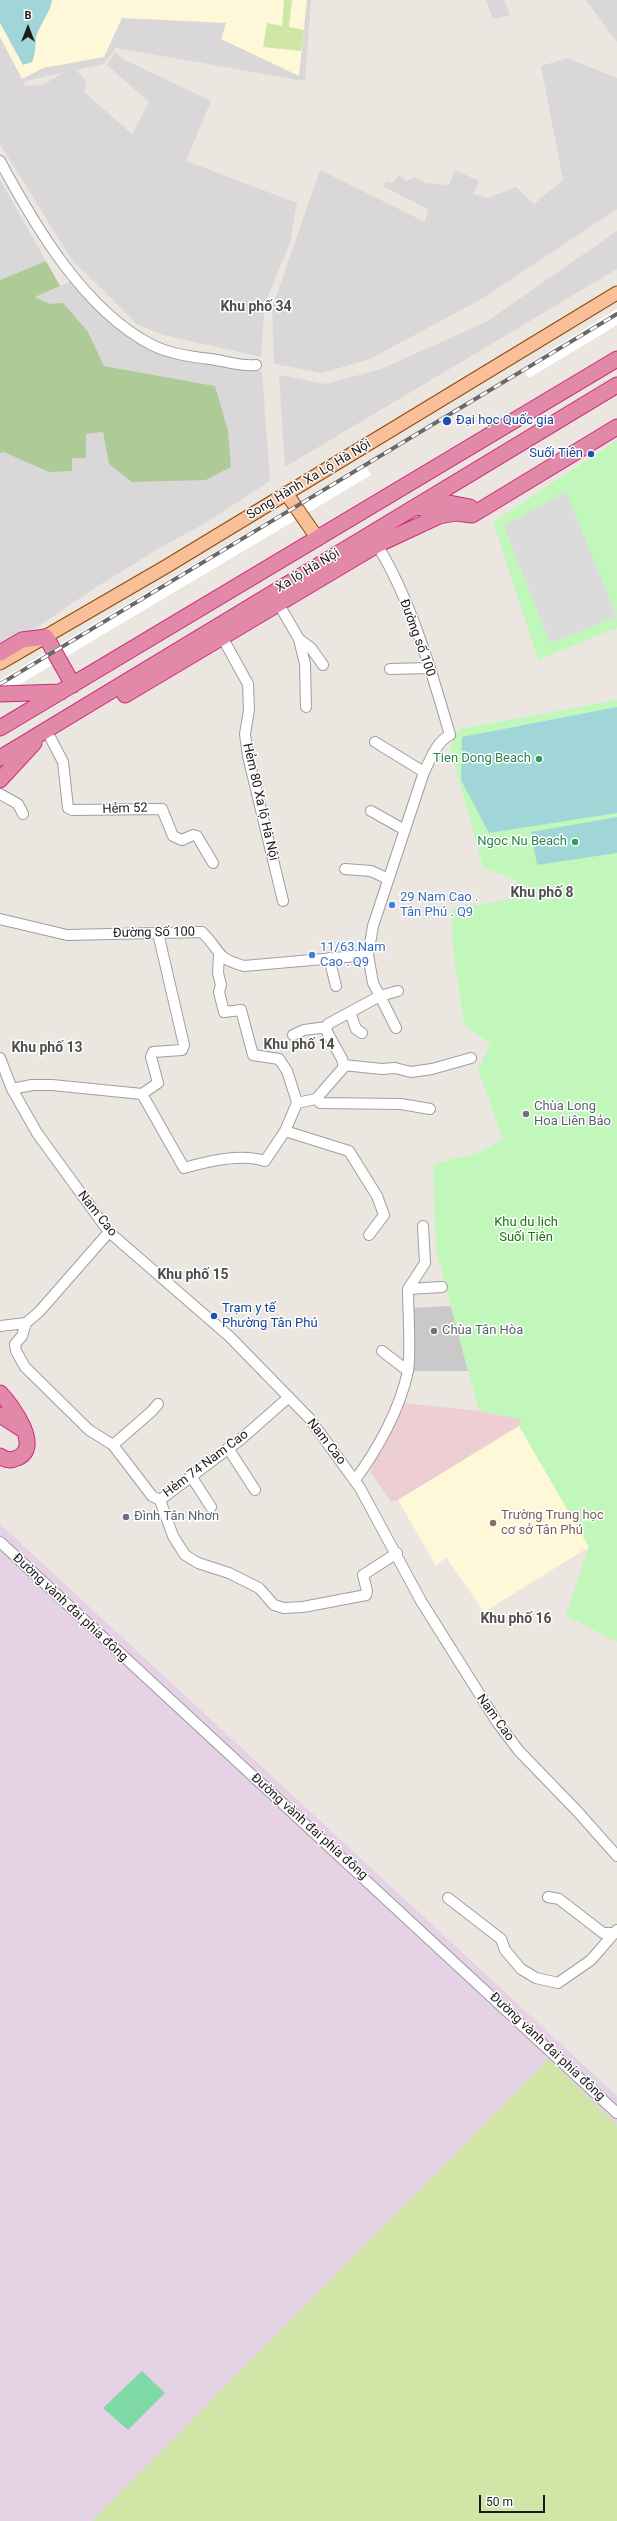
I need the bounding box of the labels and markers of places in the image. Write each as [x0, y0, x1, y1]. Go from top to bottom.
place label: Đại học Quốc gia [456, 413, 554, 429]
marker: Đại học Quốc gia [441, 415, 453, 427]
place label: Suối Tiên [529, 446, 583, 462]
marker: Suối Tiên [586, 449, 596, 459]
place label: Tien Dong Beach [433, 751, 531, 767]
marker: Tien Dong Beach [534, 754, 544, 764]
place label: Ngoc Nu Beach [477, 834, 567, 850]
marker: Ngoc Nu Beach [570, 837, 580, 847]
place label: 29 Nam Cao . Tân Phú . Q9 [400, 890, 478, 921]
marker: 29 Nam Cao . Tân Phú . Q9 [387, 900, 397, 910]
place label: 11/63 Nam Cao . Q9 [320, 940, 386, 971]
marker: 11/63 Nam Cao . Q9 [307, 950, 317, 960]
place label: Chùa Long Hoa Liên Bảo [534, 1099, 611, 1130]
marker: Chùa Long Hoa Liên Bảo [521, 1109, 531, 1119]
place label: Trạm y tế Phường Tân Phú [222, 1301, 318, 1332]
marker: Trạm y tế Phường Tân Phú [209, 1311, 219, 1321]
place label: Chùa Tân Hòa [442, 1323, 523, 1339]
marker: Chùa Tân Hòa [429, 1326, 439, 1336]
place label: Trường Trung học cơ sở Tân Phú [501, 1508, 604, 1539]
place label: Đình Tân Nhơn [134, 1509, 219, 1525]
marker: Đình Tân Nhơn [121, 1512, 131, 1522]
marker: Trường Trung học cơ sở Tân Phú [488, 1518, 498, 1528]

